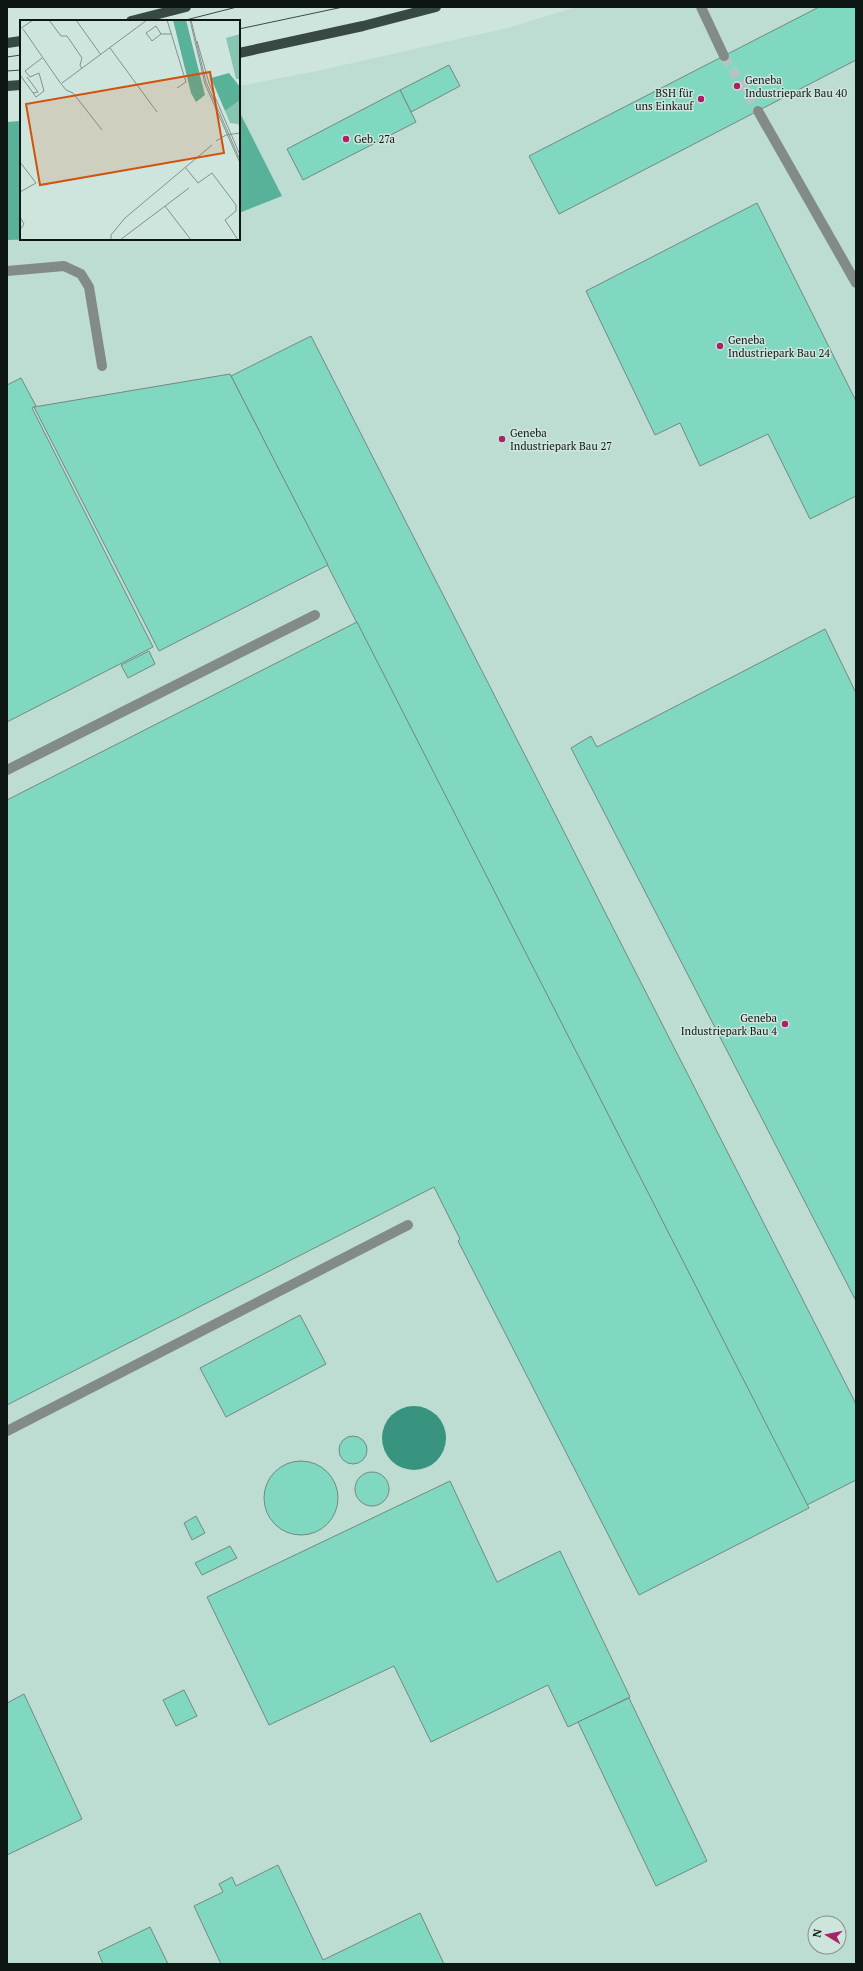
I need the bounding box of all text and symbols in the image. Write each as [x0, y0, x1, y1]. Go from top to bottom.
inset map [20, 20, 240, 240]
place label: Geneba Industriepark Bau 40 [745, 73, 847, 100]
marker: Geneba Industriepark Bau 40 [732, 81, 742, 91]
place label: BSH für uns Einkauf [635, 86, 694, 113]
marker: BSH für uns Einkauf [696, 94, 706, 104]
place label: Geb. 27a [354, 132, 396, 146]
marker: Geb. 27a [341, 134, 351, 144]
place label: Geneba Industriepark Bau 24 [728, 333, 830, 360]
marker: Geneba Industriepark Bau 24 [715, 341, 725, 351]
place label: Geneba Industriepark Bau 27 [510, 426, 612, 453]
marker: Geneba Industriepark Bau 27 [497, 434, 507, 444]
place label: Geneba Industriepark Bau 4 [681, 1011, 777, 1038]
marker: Geneba Industriepark Bau 4 [780, 1019, 790, 1029]
north arrow [807, 1915, 847, 1955]
text: N [810, 1927, 825, 1939]

